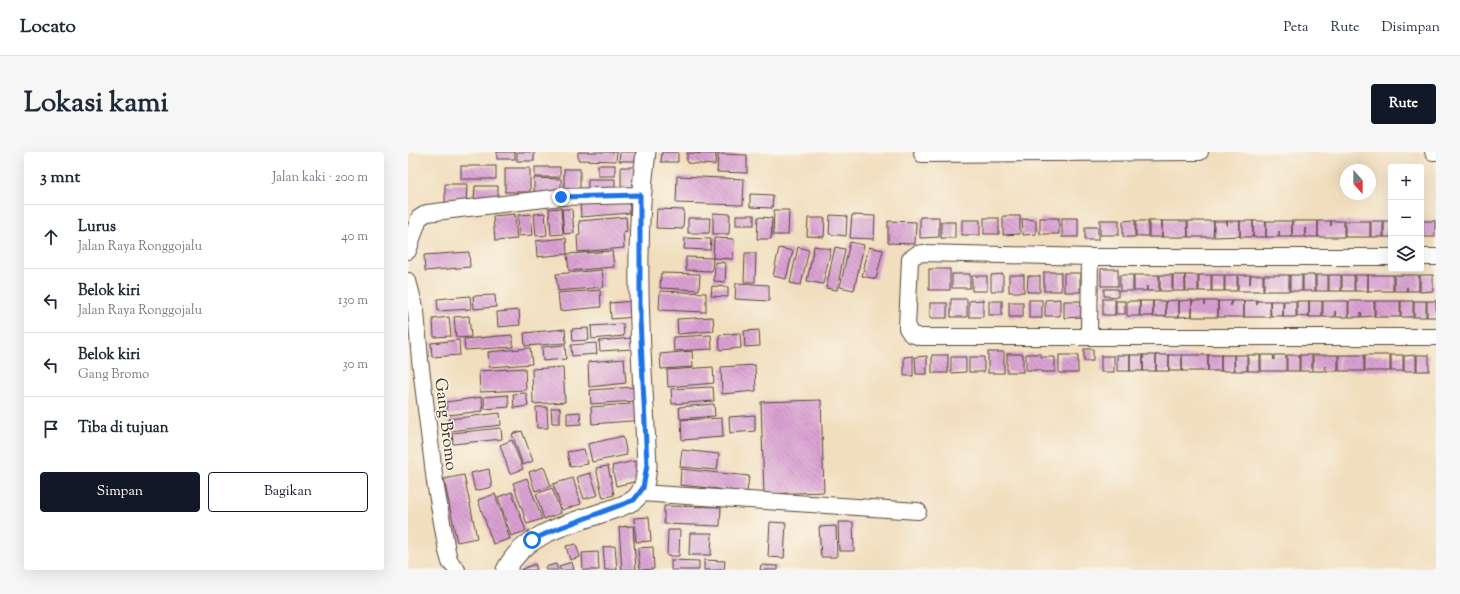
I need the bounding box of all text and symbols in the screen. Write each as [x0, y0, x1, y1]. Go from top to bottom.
text: Locato [20, 14, 76, 41]
text: Peta [1283, 18, 1308, 38]
text: Rute [1330, 18, 1360, 38]
text: Disimpan [1382, 18, 1440, 38]
text: Lokasi kami [24, 84, 168, 124]
button: Rute [1371, 84, 1436, 124]
north arrow [1340, 164, 1376, 200]
map controls [1388, 164, 1424, 272]
button: + [1388, 164, 1424, 200]
text: 3 mnt [40, 166, 80, 190]
text: Jalan kaki · 200 m [272, 169, 368, 187]
route end [552, 188, 570, 206]
button: − [1388, 200, 1424, 236]
text: Lurus [78, 217, 116, 238]
icon: ahead [40, 226, 62, 248]
text: 40 m [341, 228, 368, 246]
button: layers [1388, 236, 1424, 272]
text: Jalan Raya Ronggojalu [78, 238, 202, 256]
text: Belok kiri [78, 281, 140, 302]
icon: left [40, 290, 62, 312]
text: 130 m [338, 292, 368, 310]
text: Jalan Raya Ronggojalu [78, 302, 202, 320]
text: Belok kiri [78, 345, 140, 366]
icon: left [40, 354, 62, 376]
text: 30 m [342, 356, 368, 374]
text: Gang Bromo [78, 366, 149, 384]
street label: Gang Bromo [427, 377, 463, 472]
icon: arrive [40, 418, 62, 440]
text: Tiba di tujuan [78, 418, 169, 439]
button: Simpan [40, 472, 200, 512]
button: Bagikan [208, 472, 368, 512]
route start [523, 531, 541, 549]

